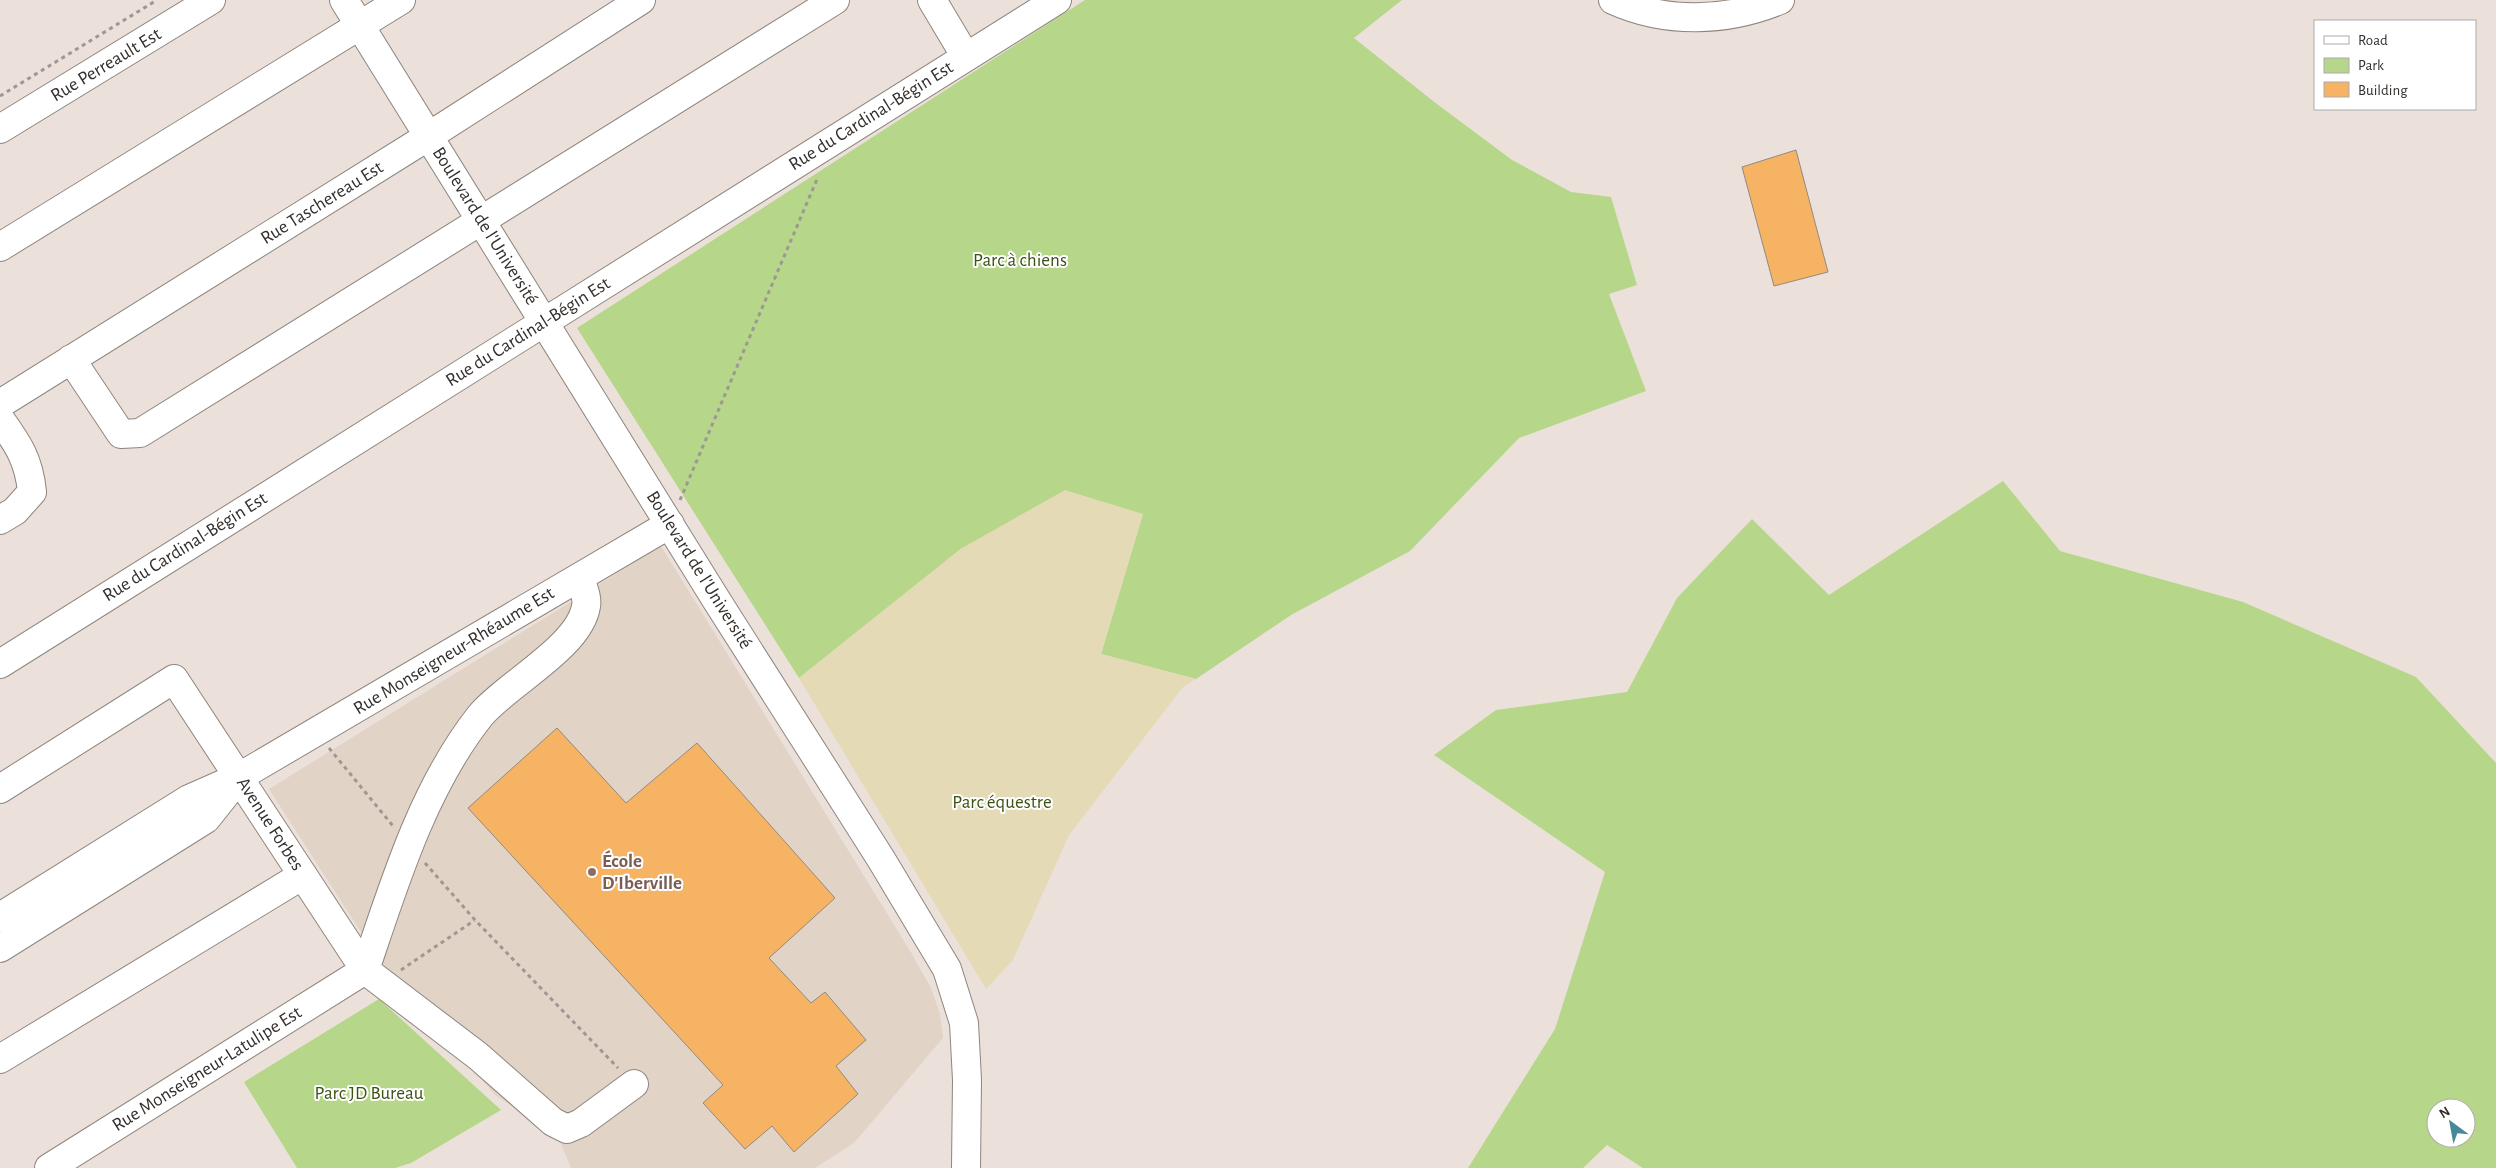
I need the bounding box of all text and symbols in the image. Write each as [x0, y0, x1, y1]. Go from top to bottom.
legend [2314, 20, 2476, 110]
street label: Rue Perreault Est [47, 25, 165, 105]
text: Road [2358, 33, 2388, 48]
street label: Rue du Cardinal-Bégin Est [786, 58, 956, 174]
text: Park [2358, 58, 2384, 73]
text: Building [2358, 83, 2408, 98]
street label: Boulevard de l'Université [429, 144, 541, 308]
street label: Rue Taschereau Est [257, 158, 387, 248]
park label: Parc à chiens [973, 251, 1067, 270]
street label: Rue du Cardinal-Bégin Est [443, 274, 613, 390]
street label: Boulevard de l'Université [643, 488, 755, 652]
street label: Rue du Cardinal-Bégin Est [100, 489, 270, 605]
street label: Rue Monseigneur-Rhéaume Est [350, 584, 558, 718]
street label: Avenue Forbes [233, 774, 307, 874]
park label: Parc équestre [952, 793, 1052, 812]
place label: École D'Iberville [602, 850, 682, 893]
marker: École D'Iberville [586, 866, 598, 878]
street label: Rue Monseigneur-Latulipe Est [109, 1003, 305, 1135]
park label: Parc JD Bureau [315, 1084, 424, 1103]
north arrow [2426, 1098, 2476, 1148]
text: N [2437, 1104, 2452, 1121]

